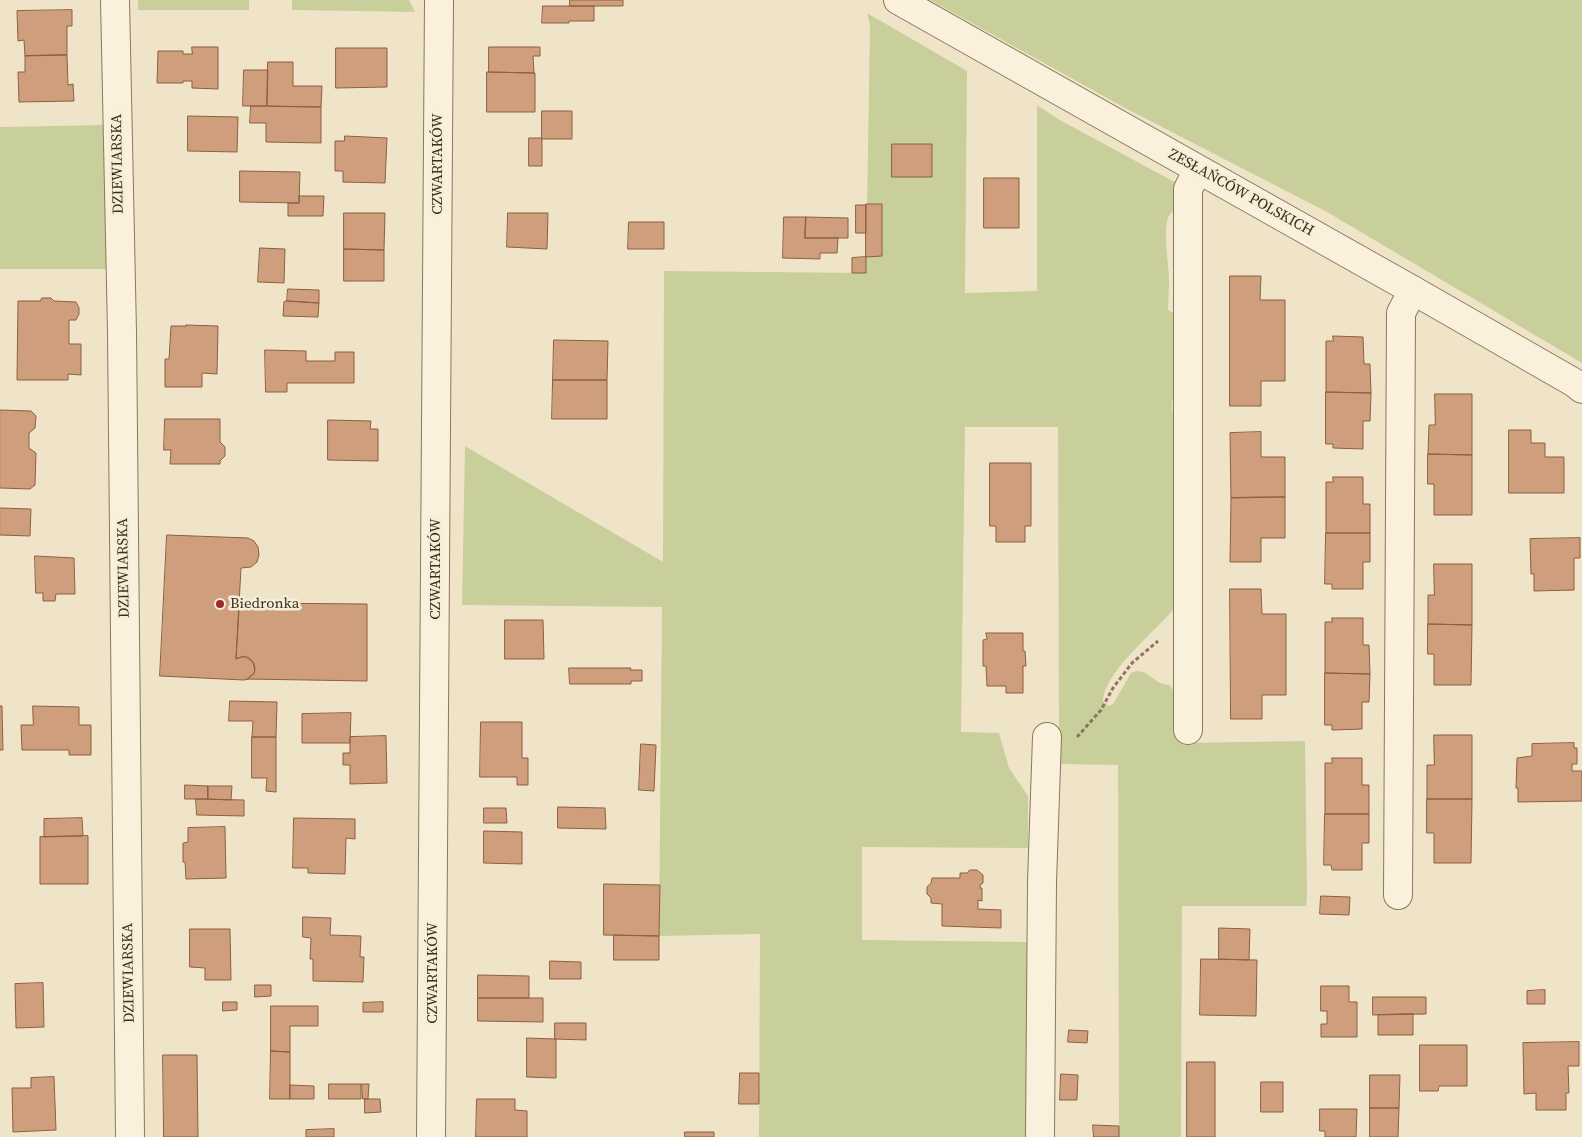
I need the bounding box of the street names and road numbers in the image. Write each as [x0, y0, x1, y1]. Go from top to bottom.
street label: CZWARTAKÓW [429, 113, 447, 215]
street label: DZIEWIARSKA [108, 114, 128, 214]
street label: ZESŁAŃCÓW POLSKICH [1165, 145, 1317, 241]
street label: DZIEWIARSKA [114, 518, 134, 618]
street label: CZWARTAKÓW [427, 518, 445, 620]
street label: CZWARTAKÓW [424, 922, 442, 1024]
street label: DZIEWIARSKA [119, 923, 139, 1023]

